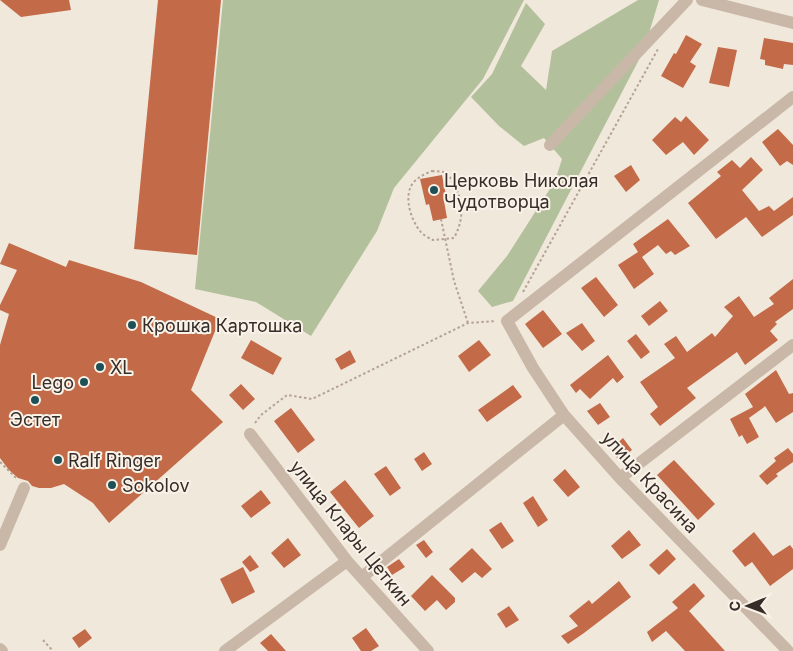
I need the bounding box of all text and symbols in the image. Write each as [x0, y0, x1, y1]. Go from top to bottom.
place label: Церковь Николая Чудотворца [444, 170, 599, 212]
marker: Церковь Николая Чудотворца [428, 184, 440, 196]
place label: Крошка Картошка [142, 315, 302, 336]
marker: Крошка Картошка [126, 319, 138, 331]
place label: XL [110, 357, 132, 378]
marker: XL [94, 361, 106, 373]
place label: Lego [31, 372, 74, 393]
marker: Lego [78, 376, 90, 388]
marker: Эстет [29, 394, 41, 406]
place label: Эстет [10, 409, 61, 430]
street label: улица Красина [598, 427, 702, 537]
place label: Ralf Ringer [68, 450, 161, 471]
marker: Ralf Ringer [52, 454, 64, 466]
street label: улица Клары Цеткин [286, 456, 416, 610]
place label: Sokolov [122, 475, 190, 496]
marker: Sokolov [106, 479, 118, 491]
north arrow [723, 581, 773, 631]
text: С [726, 601, 743, 612]

